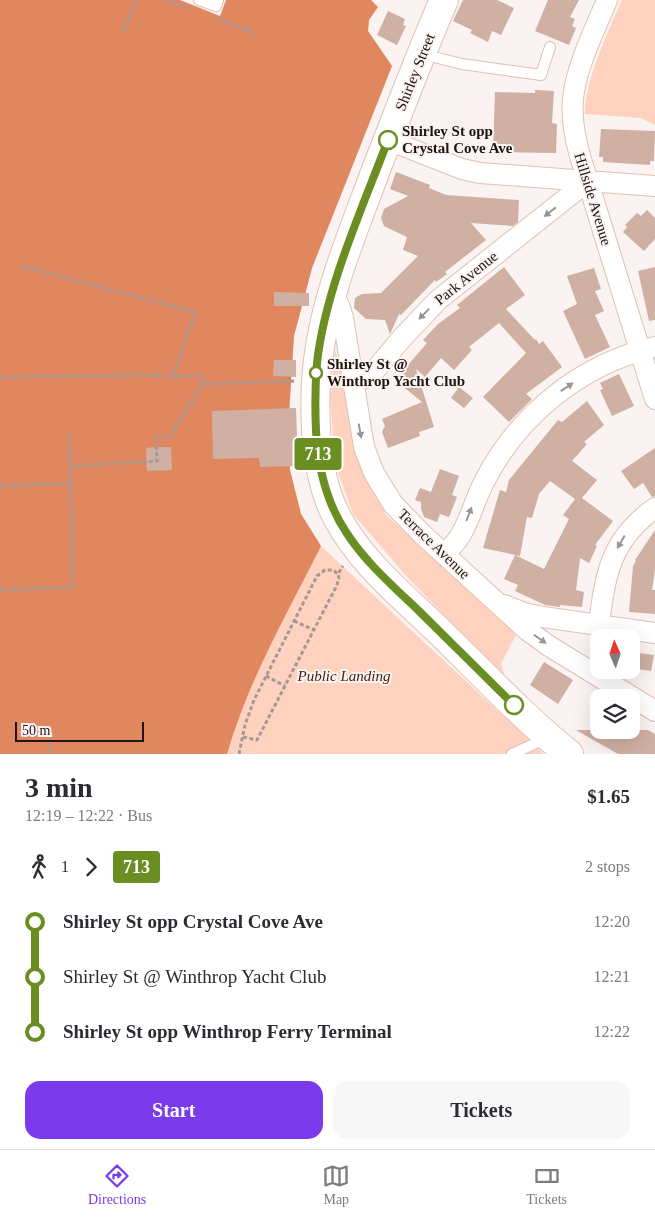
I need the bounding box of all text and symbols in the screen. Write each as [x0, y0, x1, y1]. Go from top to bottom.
street label: Shirley Street [392, 30, 438, 113]
place label: Shirley St opp Crystal Cove Ave [402, 123, 513, 156]
marker: Shirley St opp Crystal Cove Ave [378, 130, 398, 150]
street label: Hillside Avenue [571, 151, 615, 248]
one-way arrow [543, 206, 556, 217]
street label: Park Avenue [431, 248, 501, 308]
one-way arrow [418, 308, 430, 320]
place label: Shirley St @ Winthrop Yacht Club [327, 356, 465, 389]
marker: Shirley St @ Winthrop Yacht Club [309, 366, 323, 380]
one-way arrow [560, 382, 573, 392]
one-way arrow [357, 424, 365, 440]
line badge: 713 [289, 438, 347, 470]
text: 713 [305, 444, 332, 464]
street label: Terrace Avenue [395, 506, 473, 582]
one-way arrow [466, 507, 474, 521]
one-way arrow [617, 536, 626, 549]
north arrow [590, 629, 640, 679]
map controls [590, 629, 640, 739]
one-way arrow [533, 634, 547, 644]
park label: Public Landing [297, 668, 391, 684]
button: layers [590, 689, 640, 739]
unlabelled marker [504, 695, 524, 715]
scale bar [15, 719, 144, 742]
text: 50 m [22, 723, 50, 738]
text: 3 min [25, 772, 93, 803]
text: $1.65 [587, 786, 630, 807]
text: 12:19 – 12:22 · Bus [25, 807, 152, 824]
icon: walk [25, 853, 53, 881]
icon: forward [77, 853, 105, 881]
text: 713 [123, 857, 150, 877]
text: 1 [61, 858, 69, 875]
text: 2 stops [585, 858, 630, 875]
text: Shirley St opp Crystal Cove Ave [63, 911, 323, 932]
text: 12:20 [594, 913, 630, 930]
text: Shirley St @ Winthrop Yacht Club [63, 966, 326, 987]
text: 12:21 [594, 968, 630, 985]
text: Shirley St opp Winthrop Ferry Terminal [63, 1021, 392, 1042]
text: 12:22 [594, 1023, 630, 1040]
button: Start [25, 1081, 323, 1139]
button: Tickets [333, 1081, 630, 1139]
tab: Directions [88, 1162, 146, 1208]
tab: Map [322, 1162, 350, 1208]
tab: Tickets [526, 1162, 567, 1208]

